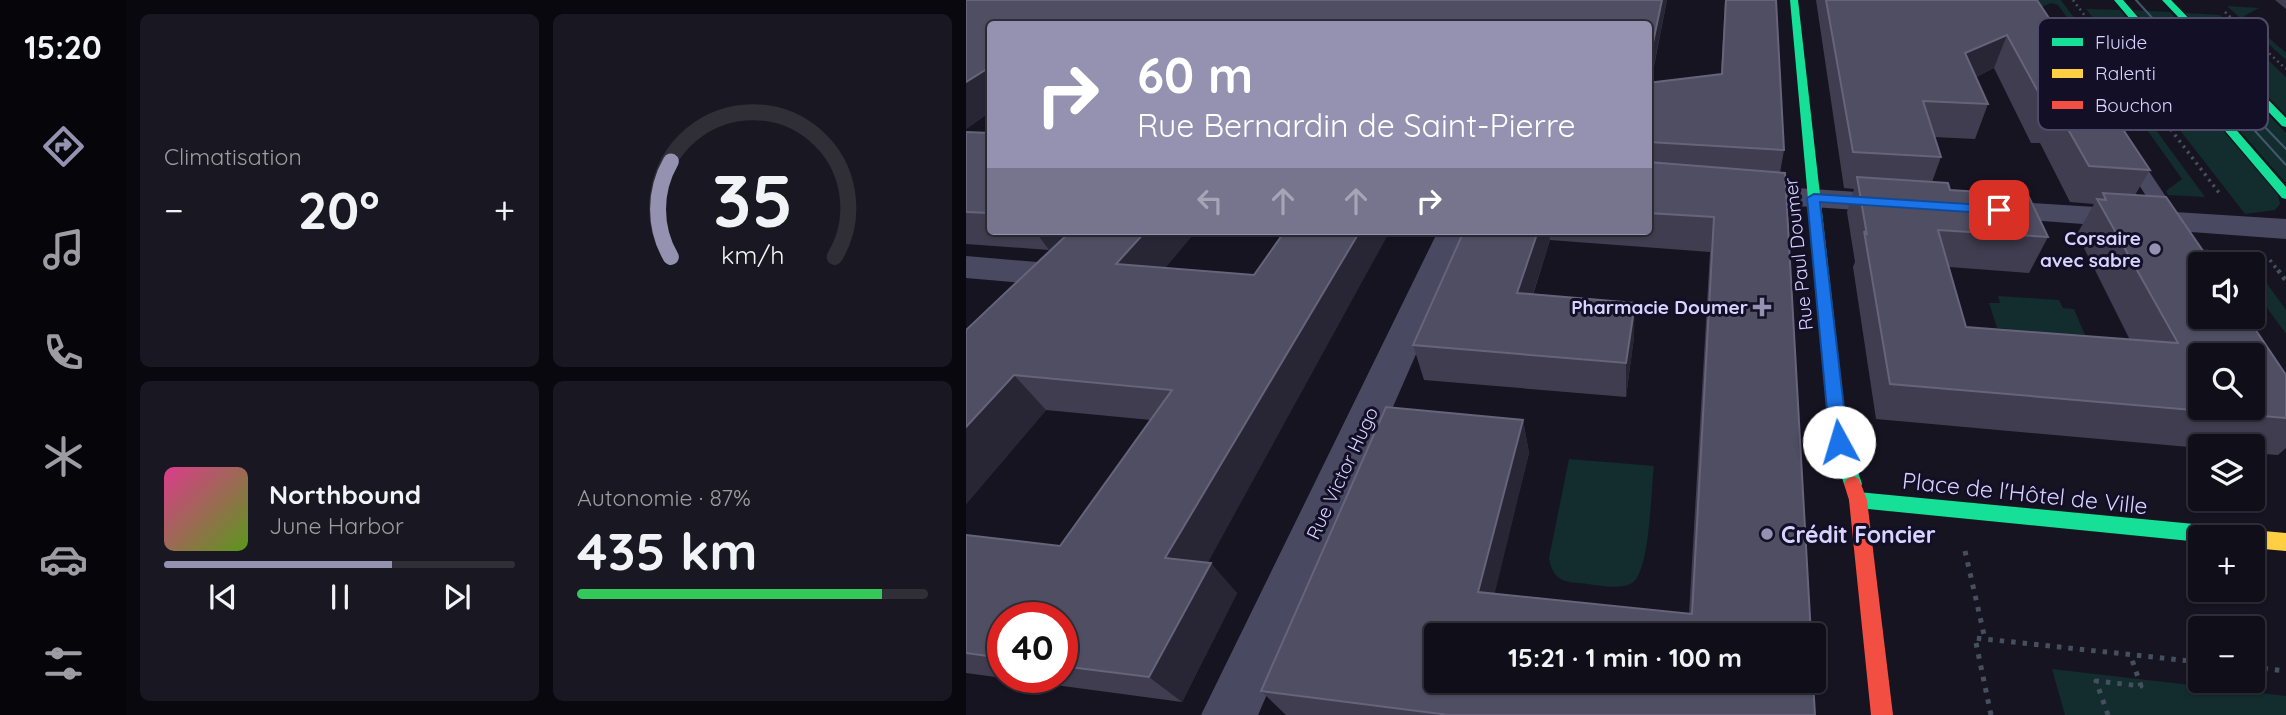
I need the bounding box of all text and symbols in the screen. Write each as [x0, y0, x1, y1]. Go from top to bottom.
legend [2038, 18, 2268, 130]
text: 15:20 [24, 27, 102, 67]
text: Fluide [2095, 30, 2147, 54]
text: 60 m [1137, 44, 1253, 105]
icon: right [1022, 49, 1113, 140]
text: Ralenti [2095, 61, 2156, 85]
text: Bouchon [2095, 93, 2173, 117]
text: Rue Bernardin de Saint-Pierre [1137, 105, 1576, 145]
icon: directions [39, 122, 88, 171]
text: Climatisation [164, 142, 302, 171]
text: 35 [712, 154, 793, 245]
street label: Rue Paul Doumer [1778, 176, 1818, 332]
text: 20° [298, 177, 380, 242]
pin [1969, 180, 2029, 240]
icon: left [1191, 182, 1229, 220]
icon: ahead [1264, 182, 1302, 220]
icon: ahead [1337, 182, 1375, 220]
icon: right [1410, 182, 1448, 220]
text: − [164, 186, 184, 234]
text: + [494, 186, 515, 234]
icon: arrive [1980, 191, 2018, 229]
icon: music [39, 225, 88, 274]
place label: Corsaire avec sabre [2040, 226, 2141, 272]
text: km/h [721, 238, 784, 269]
marker: Corsaire avec sabre [2147, 241, 2163, 257]
map controls [2188, 252, 2265, 693]
button: sound [2188, 252, 2265, 329]
place label: Pharmacie Doumer [1571, 295, 1748, 319]
marker: Pharmacie Doumer [1754, 299, 1770, 315]
icon: phone [39, 328, 88, 377]
button: search [2188, 343, 2265, 420]
street label: Rue Victor Hugo [1301, 403, 1383, 543]
position arrow [1802, 405, 1876, 479]
icon: climate [39, 432, 88, 481]
button: layers [2188, 434, 2265, 511]
street label: Place de l'Hôtel de Ville [1901, 466, 2149, 520]
text: Northbound [269, 478, 421, 511]
text: Autonomie · 87% [577, 483, 751, 512]
text: June Harbor [269, 511, 404, 540]
text: 435 km [577, 518, 758, 583]
place label: Crédit Foncier [1781, 520, 1936, 549]
button: + [2188, 525, 2265, 602]
marker: Crédit Foncier [1759, 526, 1775, 542]
icon: car [39, 535, 88, 584]
icon: previous [204, 578, 242, 616]
icon: pause [321, 578, 359, 616]
icon: next [438, 578, 476, 616]
speed limit sign: 40 [987, 602, 1078, 693]
button: − [2188, 616, 2265, 693]
icon: filters [39, 639, 88, 688]
text: 15:21 · 1 min · 100 m [1508, 641, 1742, 674]

